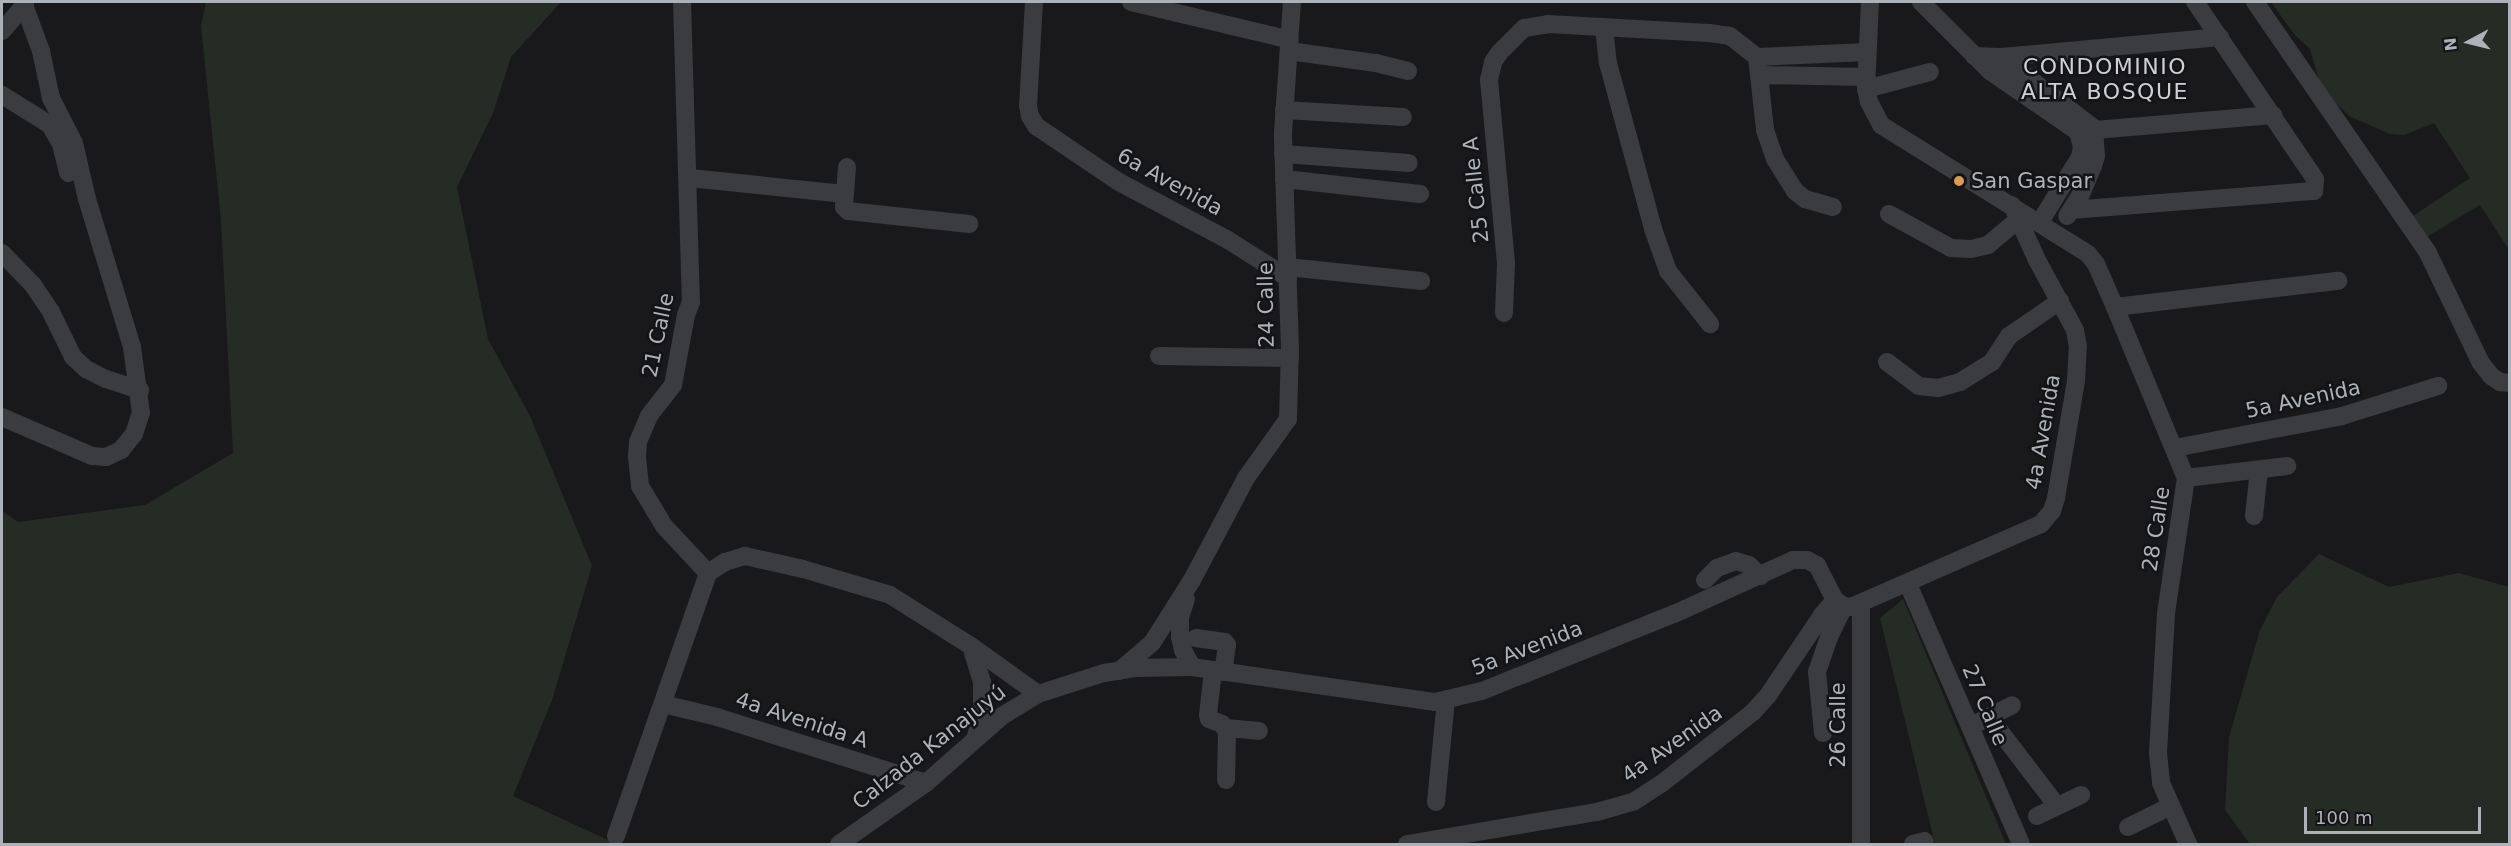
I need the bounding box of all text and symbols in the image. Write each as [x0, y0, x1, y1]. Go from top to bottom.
north arrow [2439, 12, 2499, 72]
text: N [2440, 36, 2461, 52]
district label: CONDOMINIO ALTA BOSQUE [2021, 53, 2189, 104]
street label: 25 Calle A [1458, 136, 1494, 244]
street label: 6a Avenida [1113, 143, 1227, 221]
place label: San Gaspar [1971, 168, 2092, 194]
marker: San Gaspar [1952, 174, 1966, 188]
street label: 24 Calle [1253, 262, 1279, 348]
street label: 21 Calle [637, 291, 679, 379]
street label: 4a Avenida [2020, 372, 2066, 492]
street label: 5a Avenida [2243, 375, 2363, 423]
street label: 28 Calle [2137, 485, 2175, 573]
street label: 5a Avenida [1468, 615, 1586, 681]
street label: 27 Calle [1957, 661, 2013, 749]
street label: Calzada Kanajuyú [847, 679, 1011, 815]
street label: 26 Calle [1825, 682, 1851, 768]
street label: 4a Avenida A [733, 687, 871, 753]
street label: 4a Avenida [1617, 700, 1727, 788]
scale bar [2307, 795, 2484, 833]
text: 100 m [2315, 807, 2373, 828]

